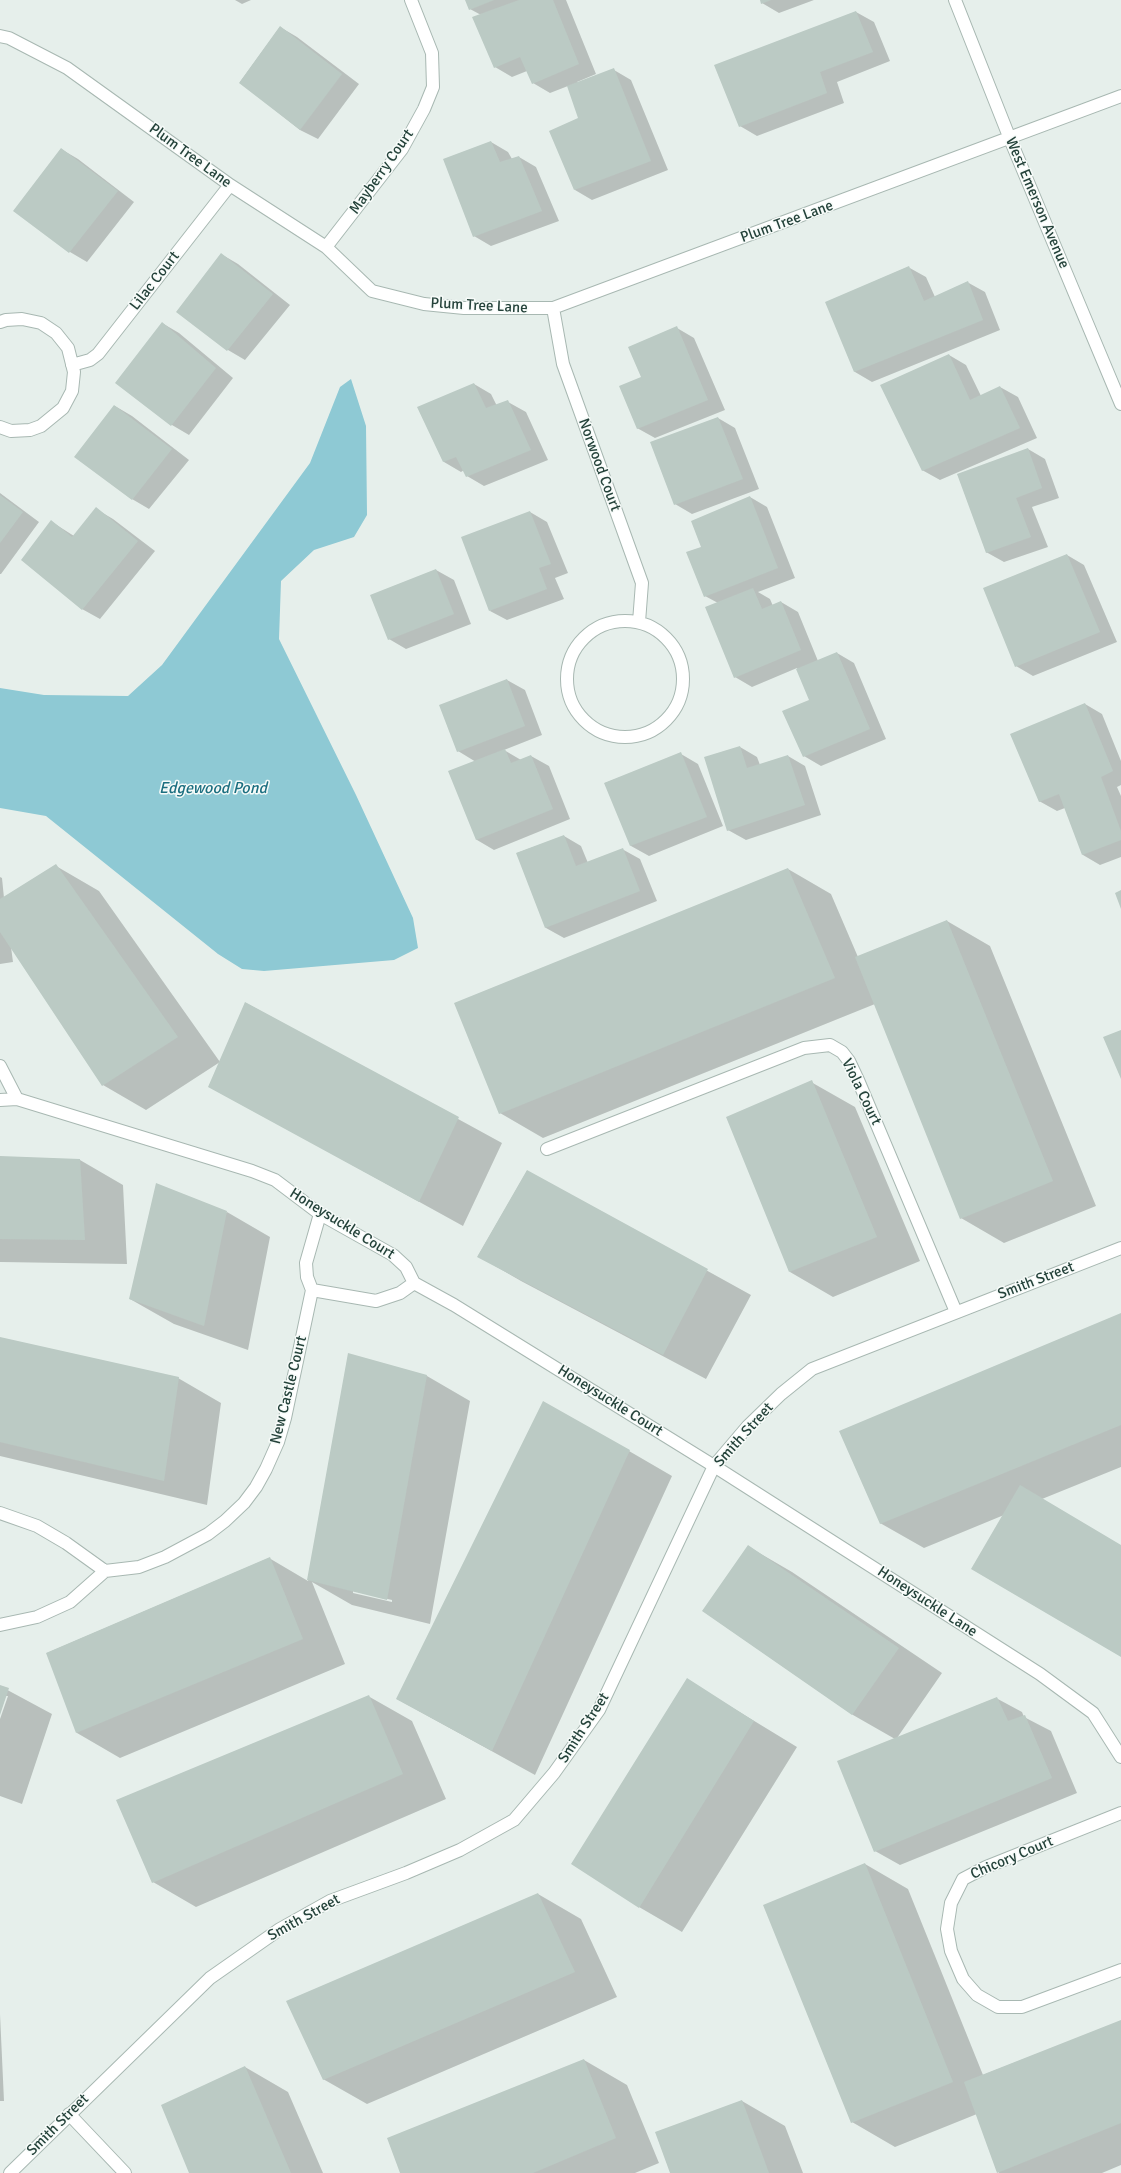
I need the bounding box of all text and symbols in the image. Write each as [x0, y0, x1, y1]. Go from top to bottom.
street label: Plum Tree Lane [145, 120, 235, 192]
street label: Mayberry Court [346, 126, 418, 218]
street label: West Emerson Avenue [1001, 135, 1073, 271]
street label: Plum Tree Lane [738, 197, 836, 247]
street label: Lilac Court [126, 248, 184, 314]
street label: Plum Tree Lane [430, 294, 528, 318]
street label: Norwood Court [574, 416, 624, 514]
water label: Edgewood Pond [159, 779, 267, 799]
street label: Viola Court [837, 1056, 885, 1128]
street label: Honeysuckle Court [286, 1184, 398, 1264]
street label: Smith Street [995, 1258, 1077, 1304]
street label: New Castle Court [267, 1334, 311, 1446]
street label: Honeysuckle Court [554, 1361, 666, 1441]
street label: Smith Street [711, 1399, 777, 1471]
street label: Honeysuckle Lane [874, 1563, 980, 1641]
street label: Smith Street [555, 1690, 613, 1766]
street label: Chicory Court [968, 1832, 1056, 1884]
street label: Smith Street [265, 1891, 343, 1945]
street label: Smith Street [23, 2090, 93, 2160]

